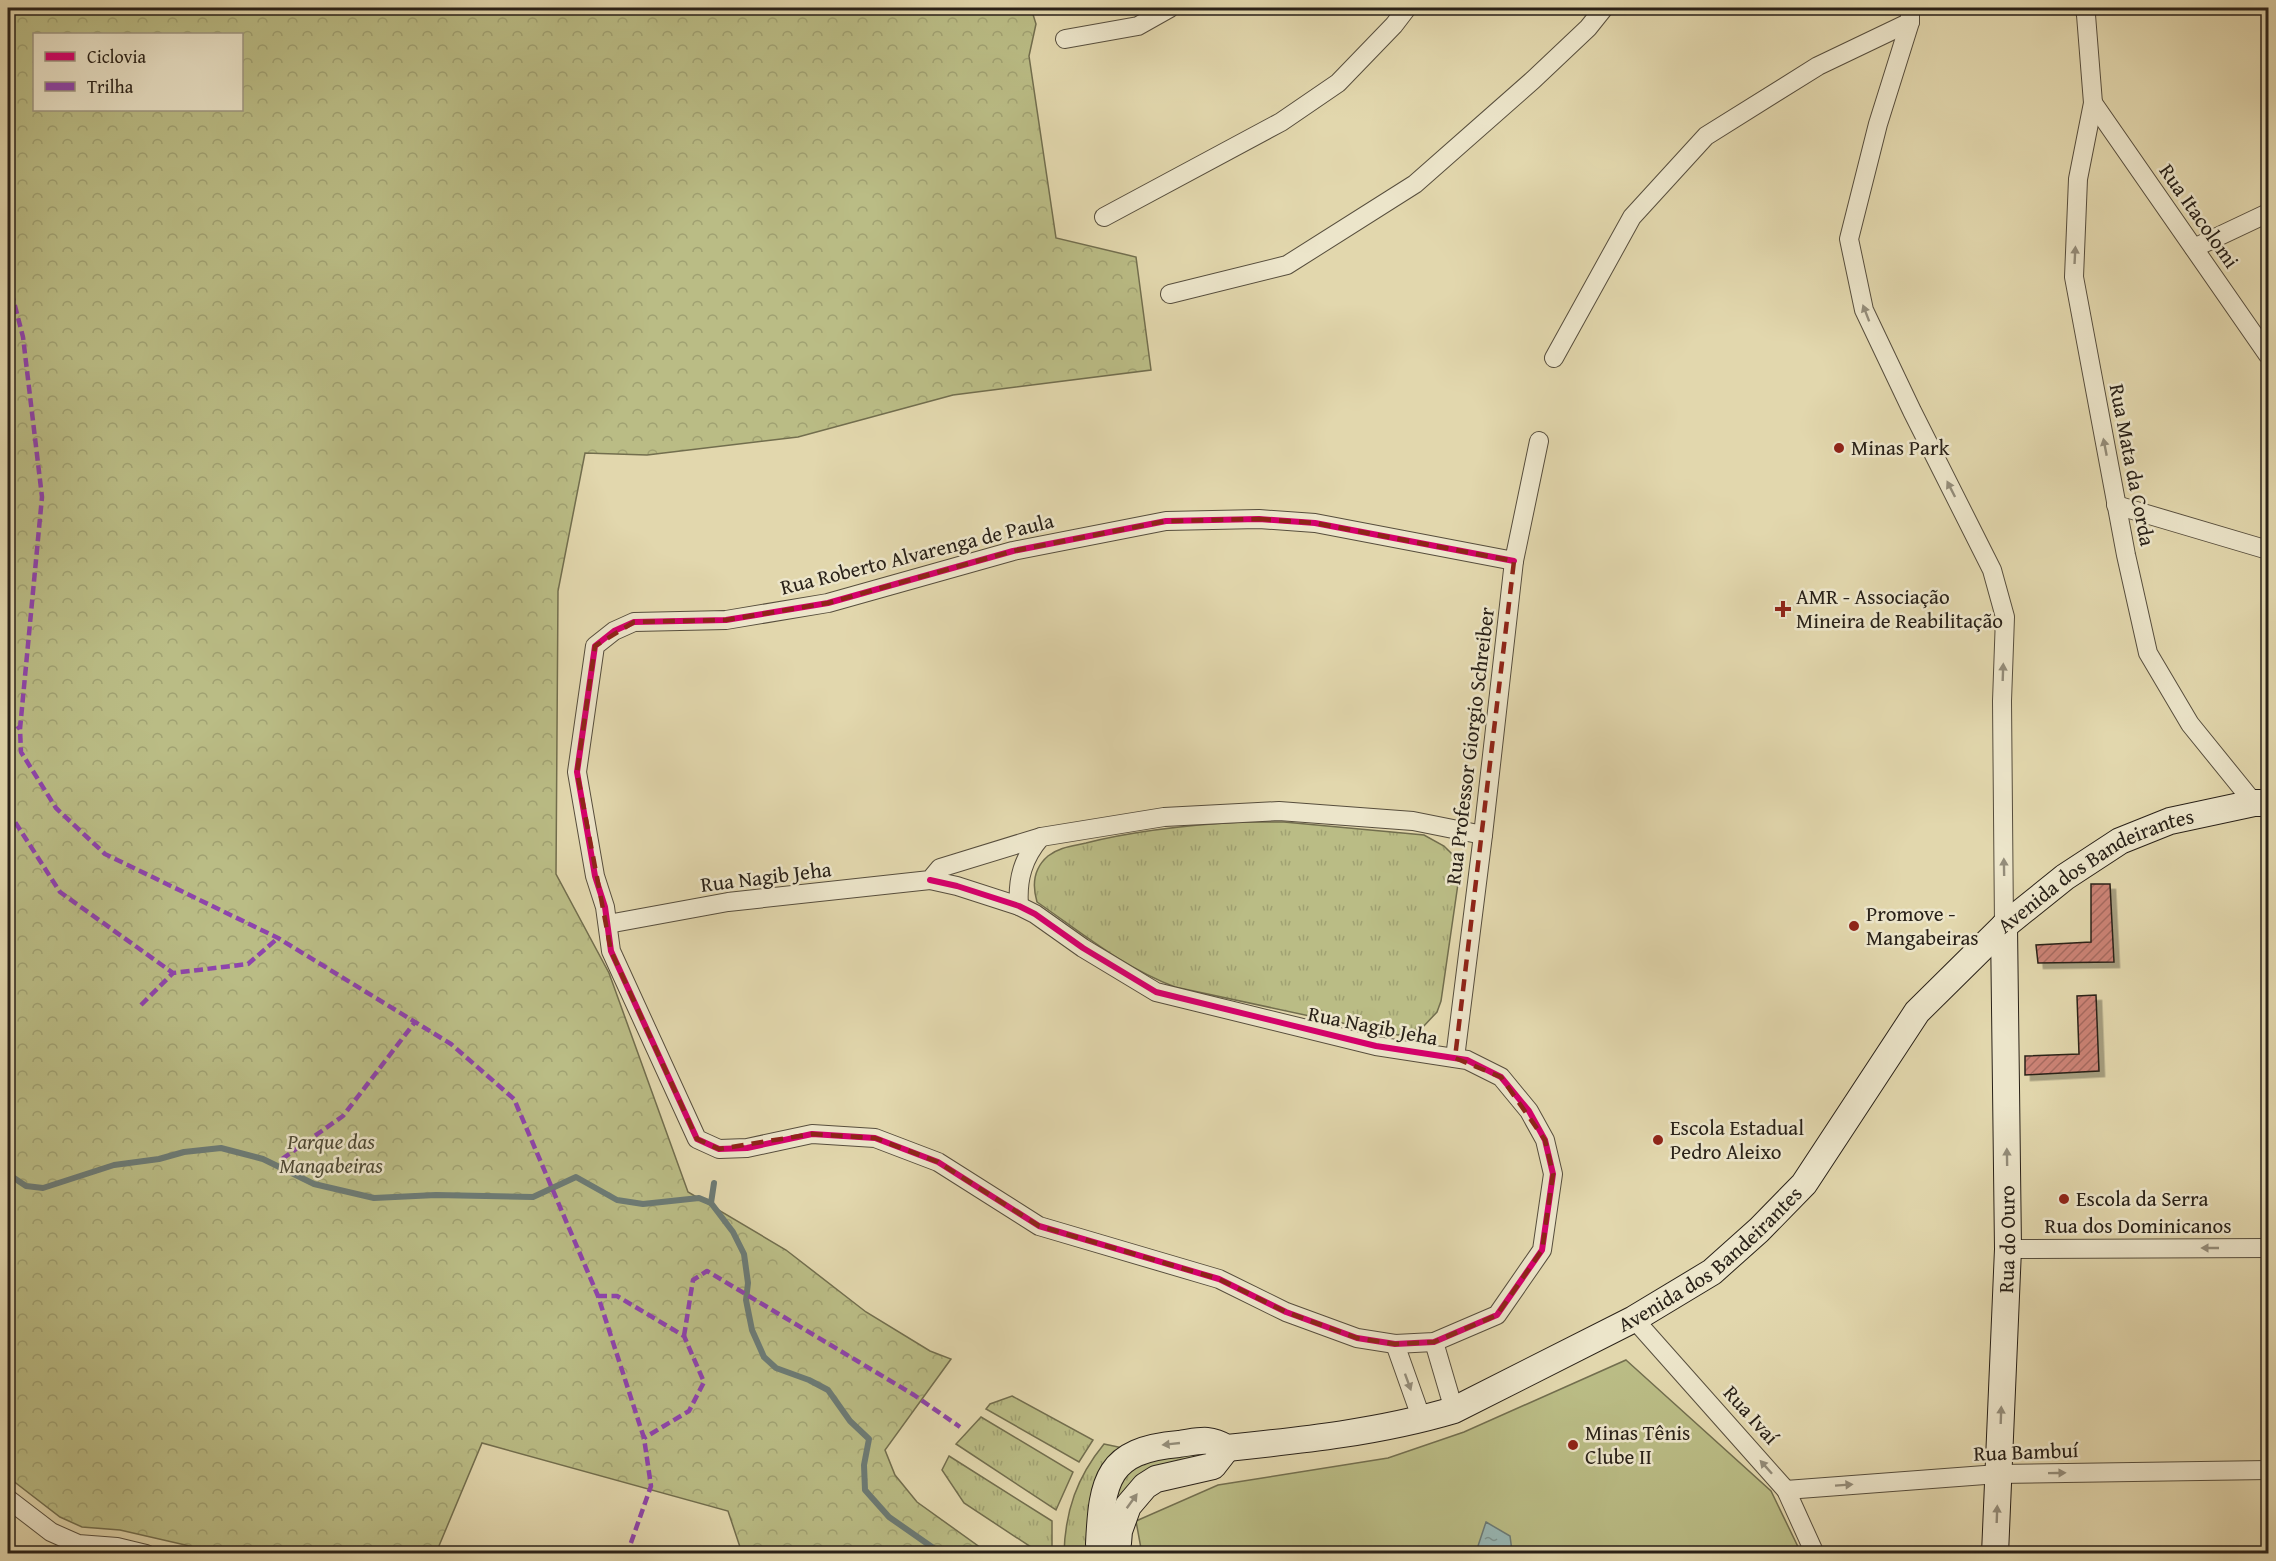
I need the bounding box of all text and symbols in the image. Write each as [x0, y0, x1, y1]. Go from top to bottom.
legend [33, 33, 243, 111]
text: Ciclovia [87, 43, 146, 70]
text: Trilha [87, 73, 134, 100]
street label: Rua Itacolomi [2152, 157, 2247, 274]
one-way arrow [2070, 245, 2079, 264]
one-way arrow [1861, 304, 1871, 322]
street label: Rua Mata da Corda [2102, 381, 2163, 549]
place label: Minas Park [1851, 432, 1950, 463]
one-way arrow [2101, 437, 2110, 456]
marker: Minas Park [1832, 441, 1846, 455]
one-way arrow [1946, 480, 1956, 497]
street label: Rua Roberto Alvarenga de Paula [777, 505, 1057, 602]
place label: AMR - Associação Mineira de Reabilitação [1796, 581, 2003, 636]
marker: AMR - Associação Mineira de Reabilitação [1774, 600, 1792, 618]
street label: Rua Professor Giorgio Schreiber [1437, 605, 1502, 887]
one-way arrow [1999, 663, 2008, 682]
street label: Avenida dos Bandeirantes [1990, 800, 2197, 941]
street label: Rua Nagib Jeha [699, 853, 833, 900]
one-way arrow [1999, 858, 2009, 877]
place label: Promove - Mangabeiras [1866, 898, 1979, 953]
marker: Promove - Mangabeiras [1847, 919, 1861, 933]
street label: Rua Nagib Jeha [1306, 998, 1441, 1053]
place label: Escola Estadual Pedro Aleixo [1670, 1112, 1804, 1167]
park label: Parque das Mangabeiras [279, 1126, 383, 1181]
marker: Escola Estadual Pedro Aleixo [1651, 1133, 1665, 1147]
one-way arrow [2002, 1148, 2011, 1167]
street label: Avenida dos Bandeirantes [1613, 1179, 1809, 1340]
place label: Escola da Serra [2076, 1183, 2208, 1214]
street label: Rua do Ouro [1990, 1185, 2023, 1294]
marker: Escola da Serra [2057, 1192, 2071, 1206]
street label: Rua dos Dominicanos [2044, 1210, 2232, 1241]
one-way arrow [2201, 1243, 2220, 1253]
one-way arrow [1404, 1373, 1414, 1391]
street label: Rua Ivaí [1716, 1378, 1787, 1452]
one-way arrow [1996, 1406, 2005, 1425]
place label: Minas Tênis Clube II [1585, 1417, 1690, 1472]
street label: Rua Bambuí [1973, 1434, 2080, 1469]
marker: Minas Tênis Clube II [1566, 1438, 1580, 1452]
one-way arrow [1162, 1439, 1181, 1449]
one-way arrow [1759, 1459, 1773, 1474]
one-way arrow [2047, 1468, 2066, 1478]
one-way arrow [1835, 1481, 1854, 1490]
one-way arrow [1126, 1493, 1138, 1508]
one-way arrow [1992, 1504, 2001, 1523]

